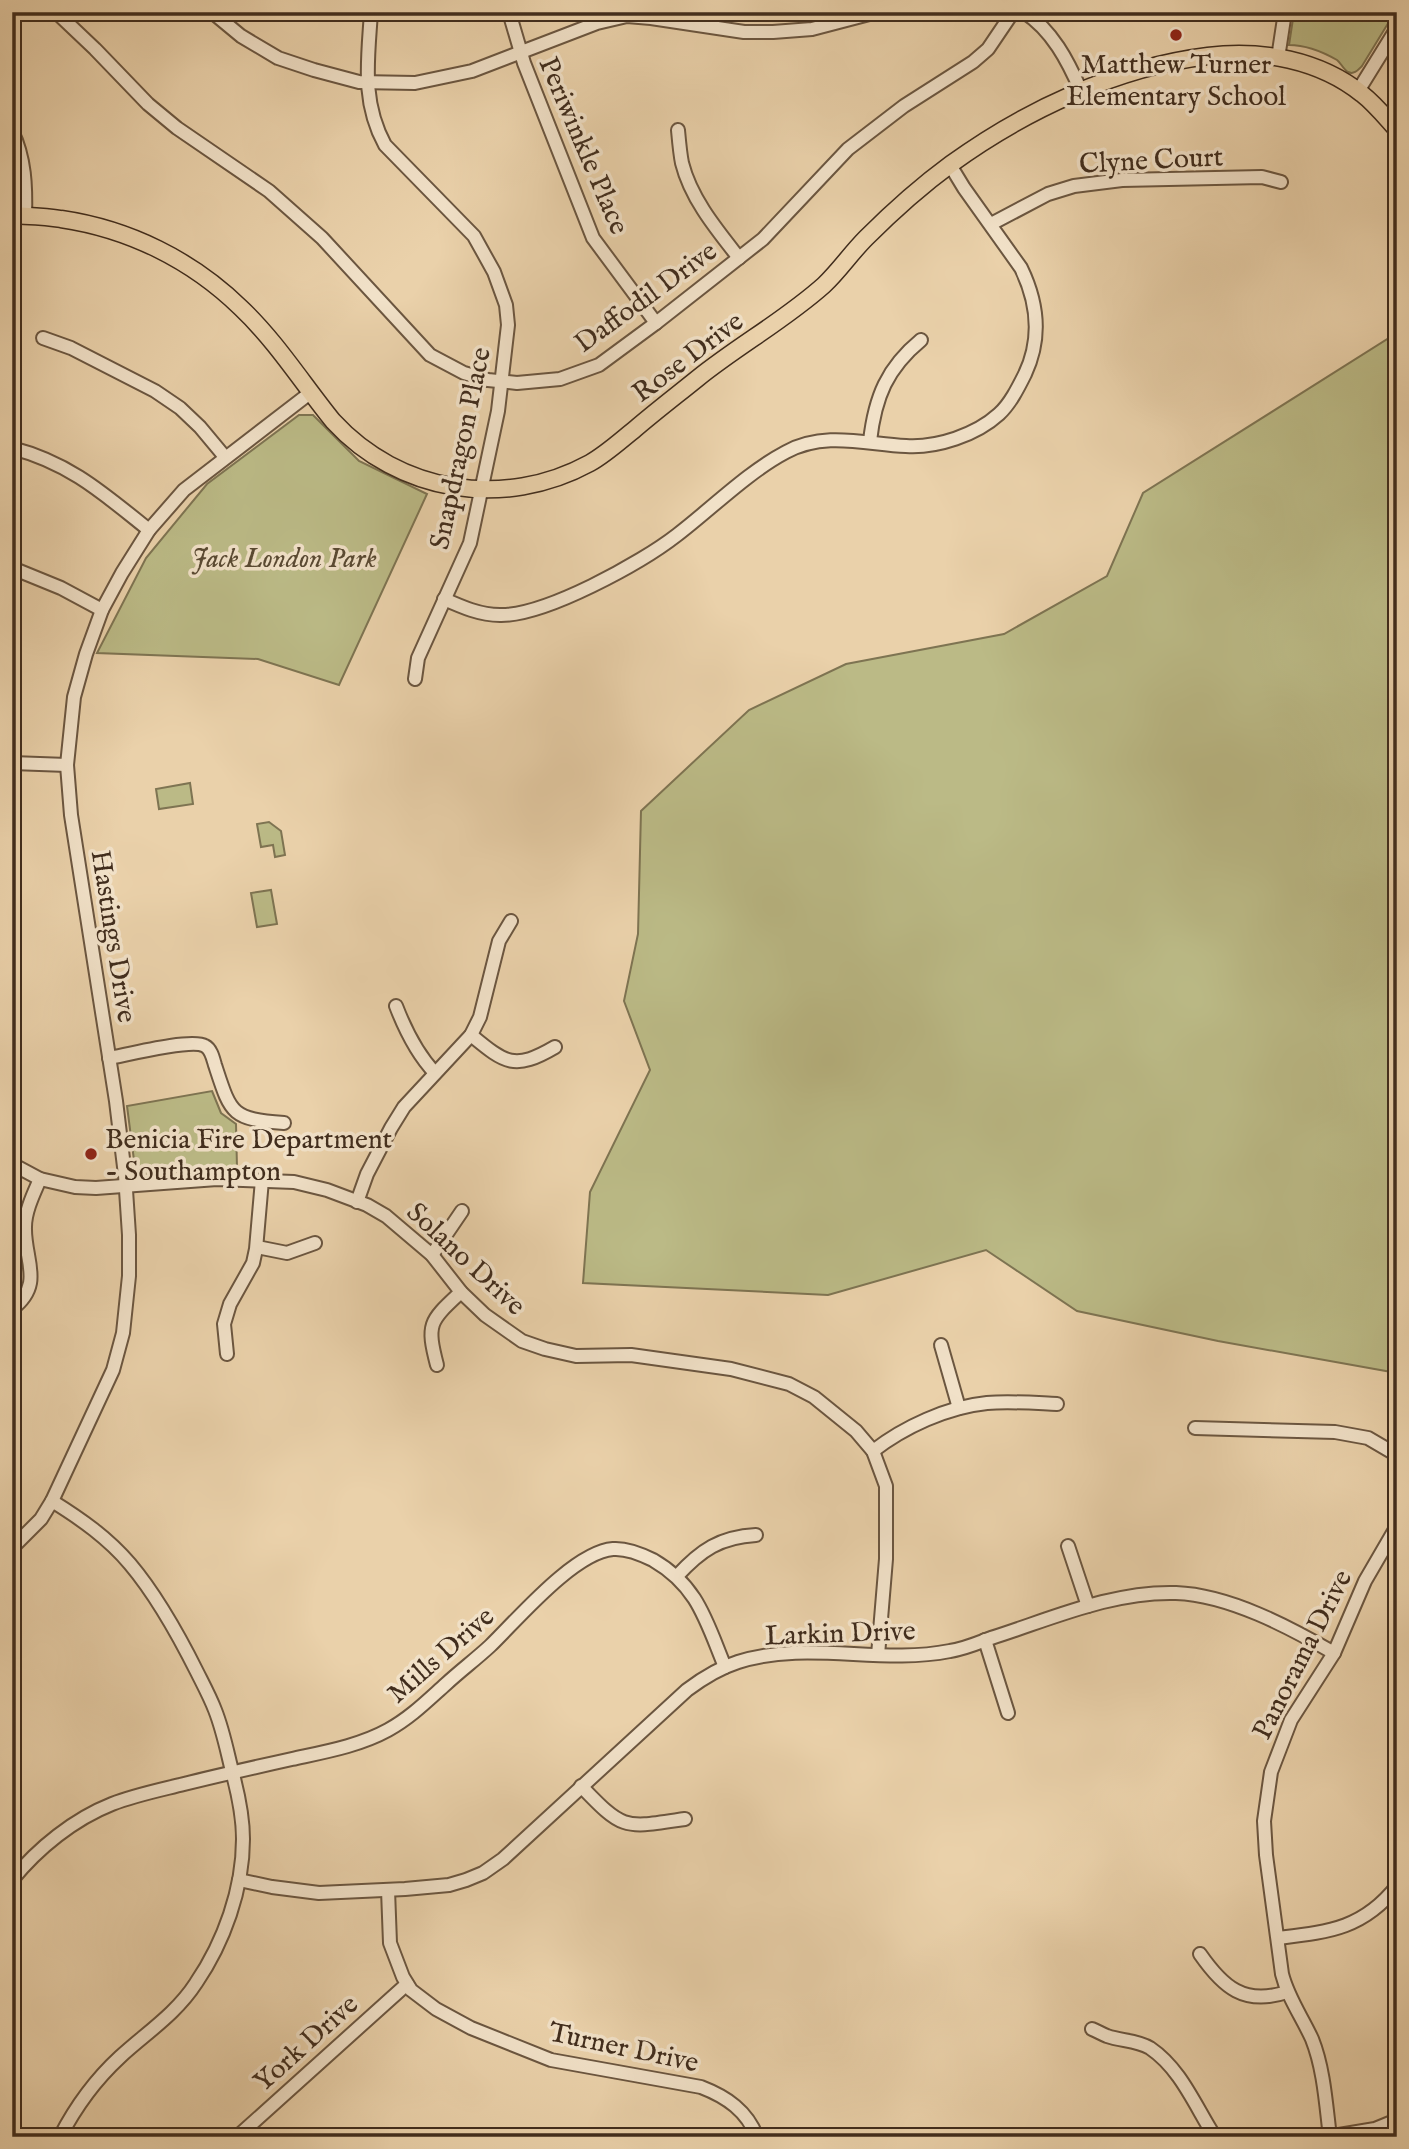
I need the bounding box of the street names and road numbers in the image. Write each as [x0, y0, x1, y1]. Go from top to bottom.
street label: Periwinkle Place [530, 52, 636, 240]
street label: Clyne Court [1078, 140, 1225, 183]
street label: Daffodil Drive [568, 234, 725, 361]
street label: Rose Drive [626, 305, 751, 411]
street label: Snapdragon Place [423, 344, 500, 553]
street label: Hastings Drive [82, 848, 143, 1025]
street label: Solano Drive [398, 1196, 532, 1324]
street label: Panorama Drive [1246, 1564, 1361, 1746]
street label: Mills Drive [381, 1600, 502, 1712]
street label: Larkin Drive [764, 1614, 916, 1655]
street label: York Drive [247, 1988, 366, 2100]
street label: Turner Drive [545, 2016, 702, 2081]

